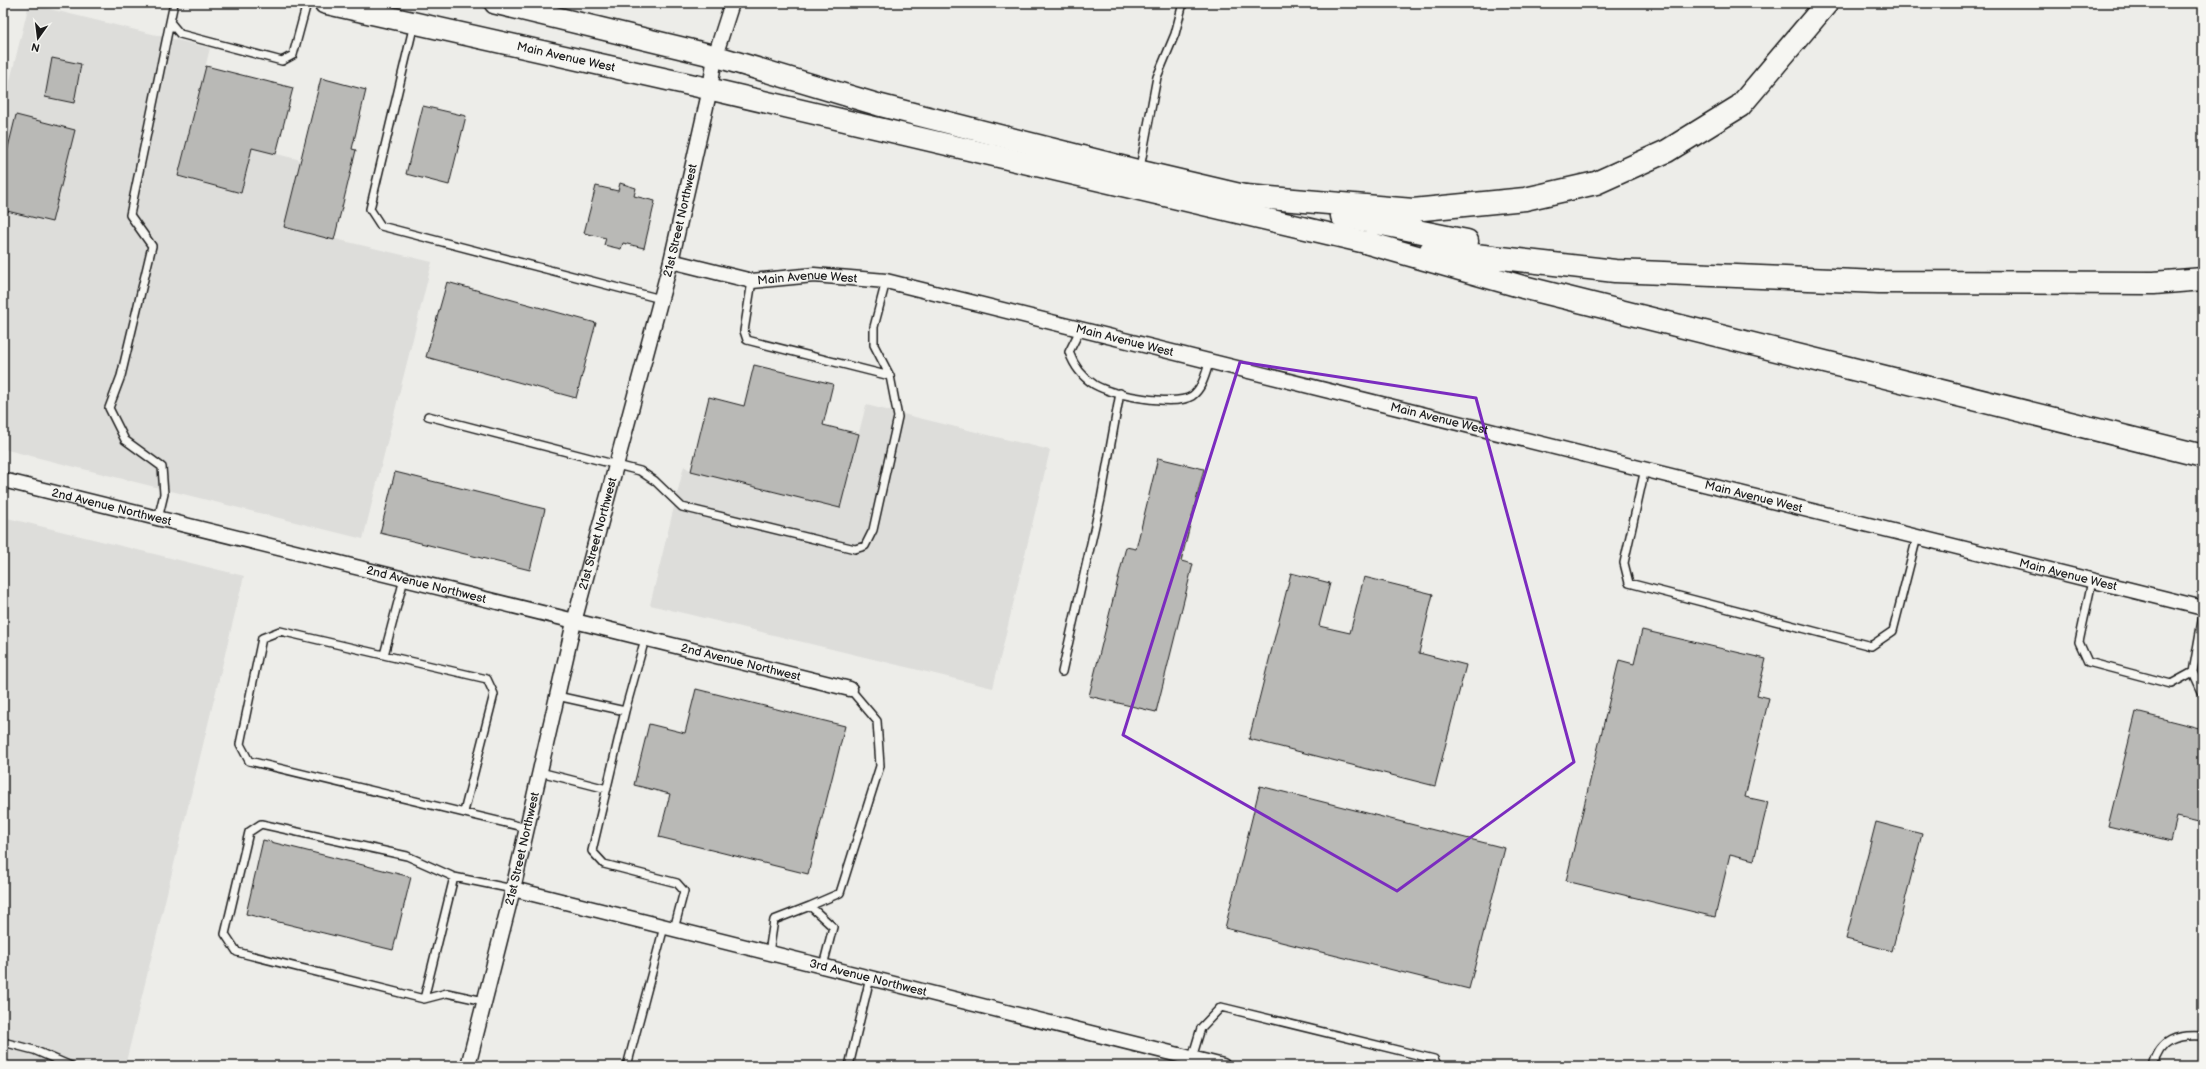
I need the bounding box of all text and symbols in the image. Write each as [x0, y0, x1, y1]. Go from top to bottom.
north arrow [18, 18, 58, 58]
street label: Main Avenue West [516, 39, 617, 75]
text: N [30, 40, 41, 55]
street label: 21st Street Northwest [660, 162, 700, 279]
street label: Main Avenue West [757, 268, 858, 288]
street label: Main Avenue West [1074, 321, 1175, 360]
street label: Main Avenue West [1389, 399, 1490, 438]
street label: 21st Street Northwest [575, 476, 620, 591]
street label: Main Avenue West [1703, 477, 1804, 516]
street label: 2nd Avenue Northwest [50, 485, 173, 529]
street label: Main Avenue West [2018, 555, 2119, 594]
street label: 2nd Avenue Northwest [365, 562, 488, 607]
street label: 2nd Avenue Northwest [679, 640, 803, 684]
street label: 21st Street Northwest [502, 790, 542, 907]
street label: 3rd Avenue Northwest [808, 956, 929, 999]

